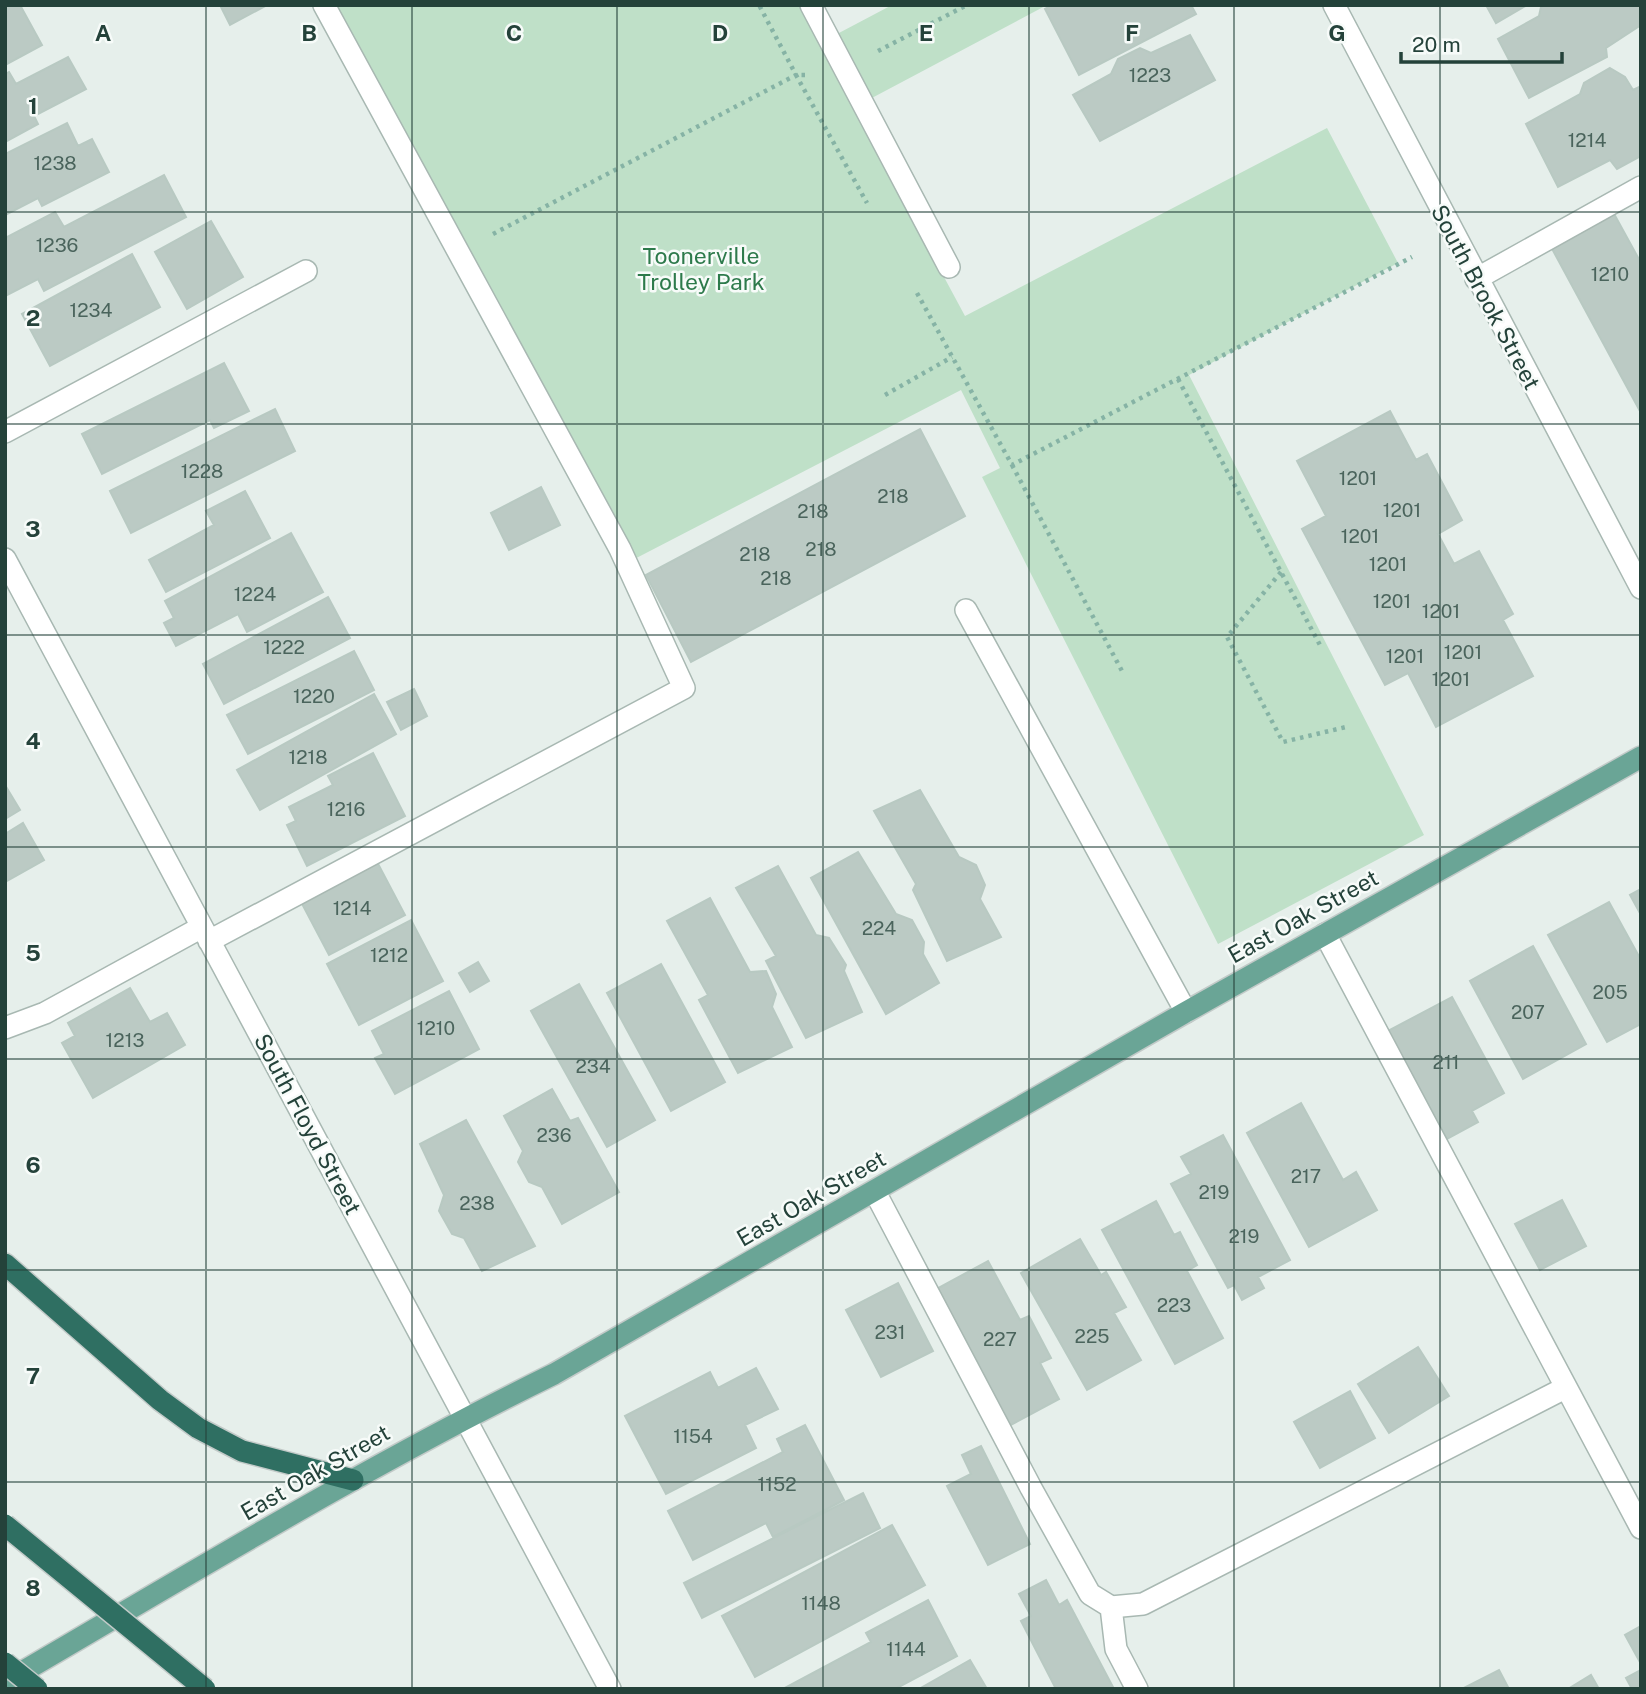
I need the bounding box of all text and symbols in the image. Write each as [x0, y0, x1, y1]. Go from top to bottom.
text: A [95, 19, 112, 46]
text: B [301, 19, 317, 46]
text: C [506, 19, 522, 46]
text: D [712, 19, 728, 46]
text: E [919, 19, 933, 46]
text: F [1125, 19, 1139, 46]
text: G [1328, 19, 1346, 46]
scale bar [1401, 21, 1562, 65]
text: 20 m [1412, 32, 1461, 57]
house number: 1223 [1129, 64, 1171, 86]
text: 1 [28, 92, 38, 119]
house number: 1214 [1568, 129, 1606, 151]
house number: 1238 [33, 152, 77, 174]
street label: South Brook Street [1426, 200, 1546, 394]
house number: 1236 [36, 234, 78, 256]
park label: Toonerville Trolley Park [637, 242, 765, 295]
house number: 1210 [1591, 263, 1629, 285]
house number: 1234 [70, 299, 113, 321]
text: 2 [26, 304, 40, 331]
house number: 1228 [181, 460, 223, 482]
house number: 1201 [1339, 467, 1377, 489]
house number: 218 [877, 485, 909, 507]
house number: 1201 [1383, 499, 1421, 521]
house number: 218 [797, 500, 829, 522]
text: 3 [25, 515, 41, 542]
house number: 1201 [1341, 525, 1379, 547]
house number: 218 [805, 538, 837, 560]
house number: 218 [739, 543, 771, 565]
house number: 1201 [1369, 553, 1407, 575]
house number: 218 [760, 567, 792, 589]
house number: 1224 [234, 583, 276, 605]
house number: 1201 [1373, 590, 1411, 612]
house number: 1201 [1422, 600, 1460, 622]
house number: 1222 [263, 636, 305, 658]
house number: 1201 [1444, 641, 1482, 663]
house number: 1201 [1386, 645, 1424, 667]
house number: 1201 [1432, 668, 1470, 690]
house number: 1220 [293, 685, 335, 707]
text: 4 [25, 727, 41, 754]
house number: 1218 [288, 746, 328, 768]
house number: 1216 [327, 798, 365, 820]
street label: East Oak Street [1223, 864, 1383, 968]
house number: 1214 [333, 897, 371, 919]
house number: 224 [862, 917, 896, 939]
text: 5 [25, 939, 41, 966]
house number: 1212 [370, 944, 408, 966]
house number: 205 [1592, 981, 1628, 1003]
house number: 207 [1511, 1001, 1545, 1023]
house number: 1210 [417, 1017, 455, 1039]
house number: 1213 [106, 1029, 144, 1051]
street label: South Floyd Street [249, 1029, 367, 1219]
house number: 211 [1433, 1051, 1459, 1073]
house number: 234 [575, 1055, 611, 1077]
house number: 236 [537, 1124, 572, 1146]
street label: East Oak Street [732, 1144, 890, 1252]
text: 6 [25, 1151, 41, 1178]
house number: 217 [1291, 1165, 1321, 1187]
house number: 219 [1199, 1181, 1229, 1203]
house number: 238 [459, 1192, 495, 1214]
house number: 219 [1229, 1225, 1259, 1247]
house number: 223 [1157, 1294, 1191, 1316]
house number: 231 [874, 1321, 906, 1343]
house number: 225 [1075, 1325, 1109, 1347]
house number: 227 [983, 1328, 1017, 1350]
text: 7 [26, 1362, 40, 1389]
street label: East Oak Street [236, 1418, 394, 1526]
house number: 1154 [673, 1425, 713, 1447]
house number: 1152 [758, 1473, 796, 1495]
text: 8 [25, 1574, 41, 1601]
house number: 1148 [801, 1592, 841, 1614]
house number: 1144 [886, 1638, 926, 1660]

